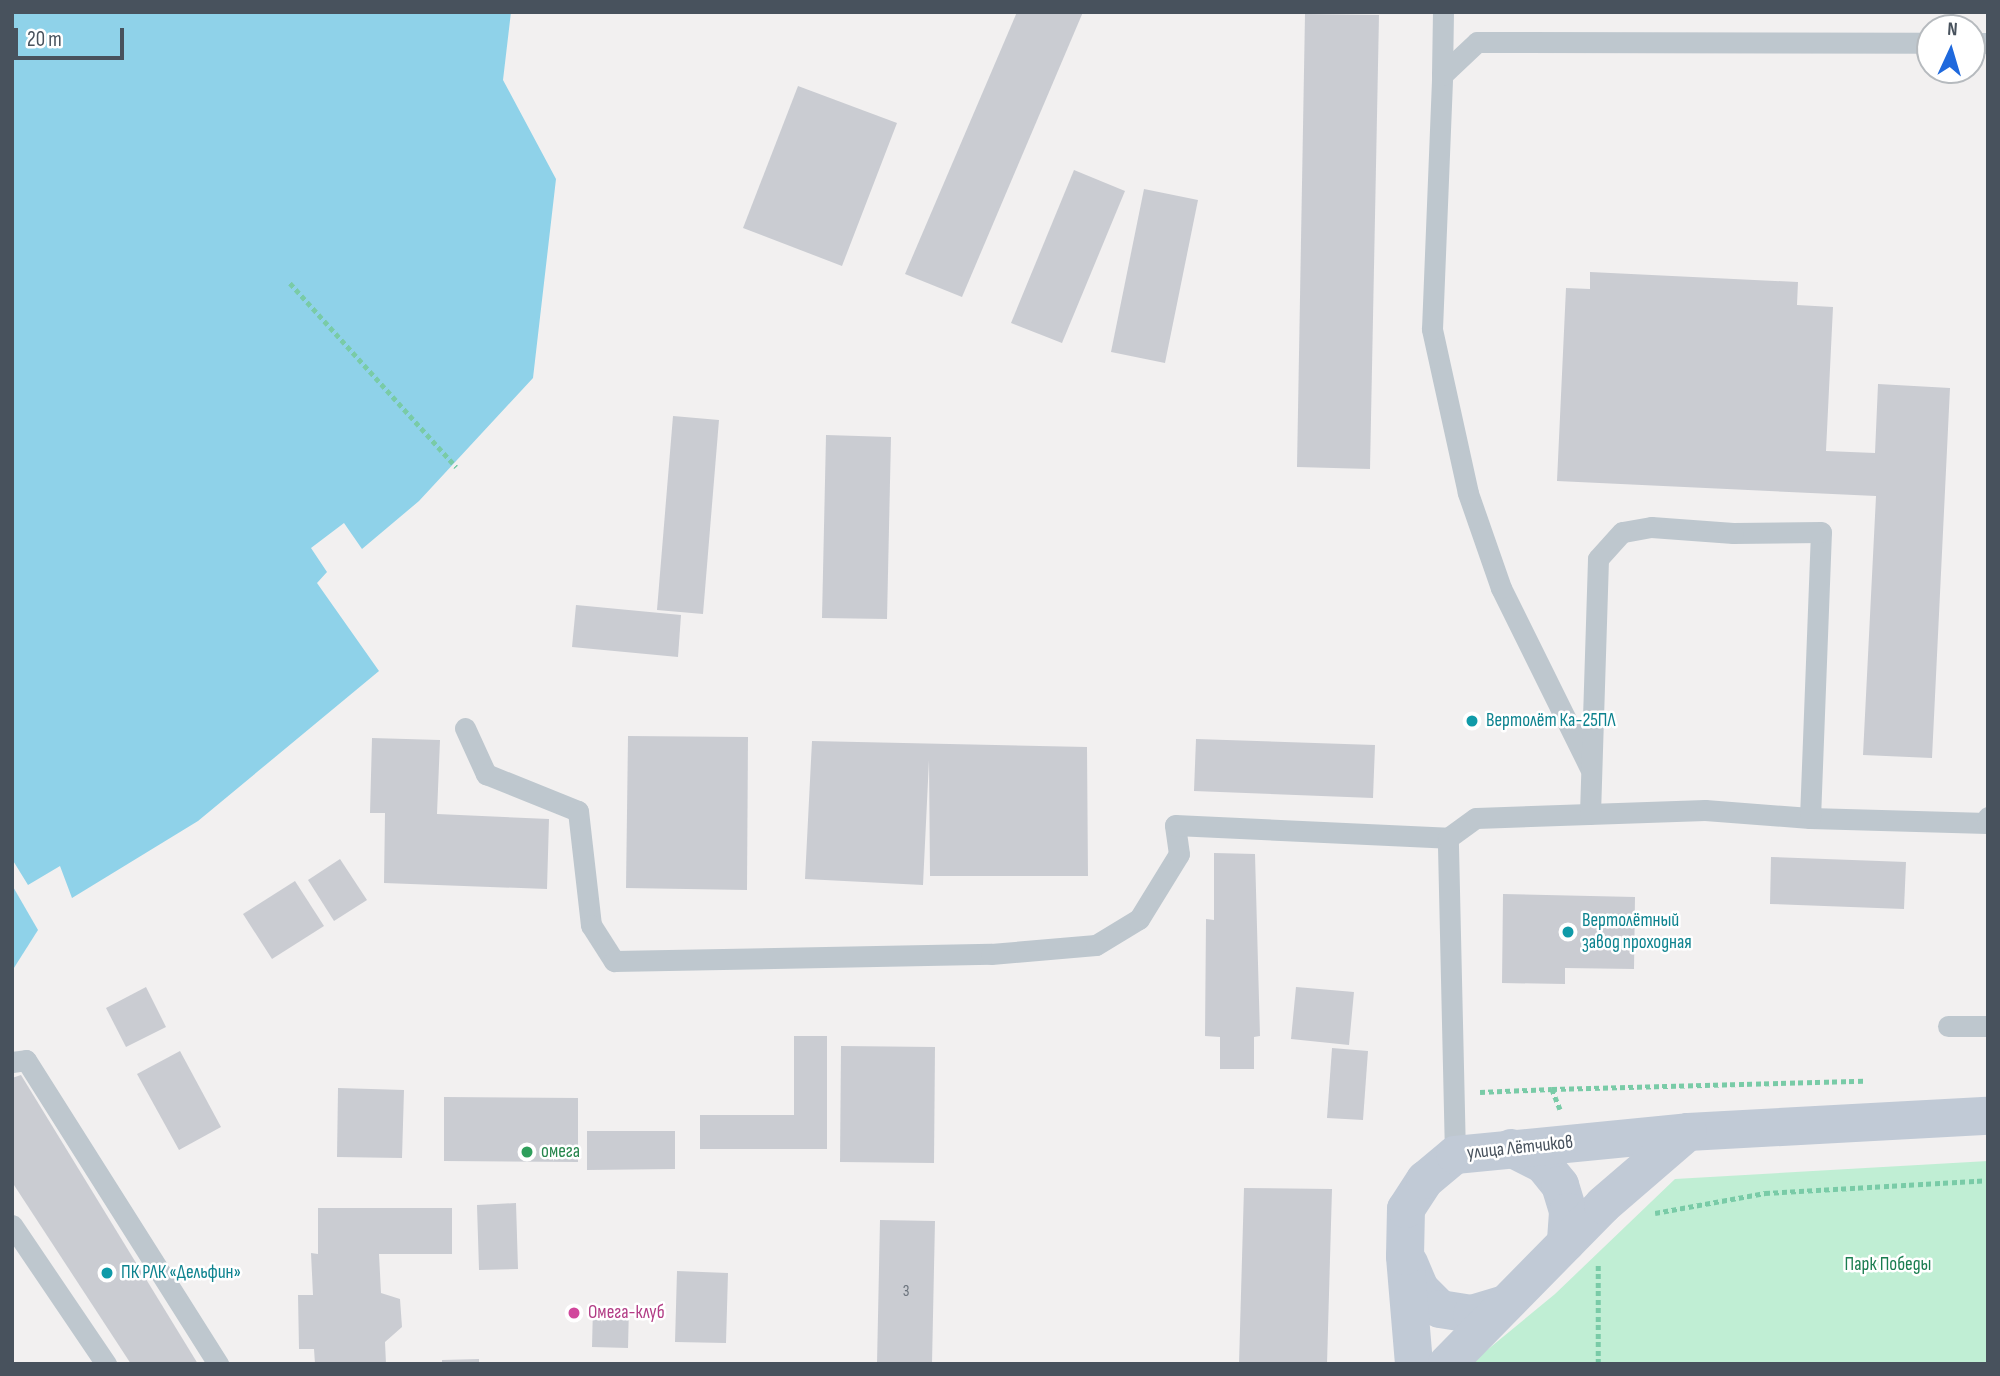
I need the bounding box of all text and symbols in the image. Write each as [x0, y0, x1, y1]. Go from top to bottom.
scale bar [18, 14, 128, 58]
north arrow [1916, 14, 1986, 84]
text: N [1946, 18, 1958, 41]
text: 20 m [27, 27, 62, 52]
place label: Вертолёт Ка-25ПЛ [1486, 710, 1616, 732]
marker: Вертолёт Ка-25ПЛ [1464, 713, 1480, 729]
place label: Вертолётный завод проходная [1582, 910, 1692, 954]
marker: Вертолётный завод проходная [1560, 924, 1576, 940]
street label: улица Лётчиков [1466, 1131, 1574, 1165]
place label: омега [541, 1141, 580, 1163]
marker: омега [519, 1144, 535, 1160]
park label: Парк Победы [1845, 1254, 1931, 1276]
place label: ПК РЛК «Дельфин» [121, 1262, 241, 1284]
marker: ПК РЛК «Дельфин» [99, 1265, 115, 1281]
house number: 3 [903, 1282, 909, 1302]
place label: Омега-клуб [588, 1302, 665, 1324]
marker: Омега-клуб [566, 1305, 582, 1321]

